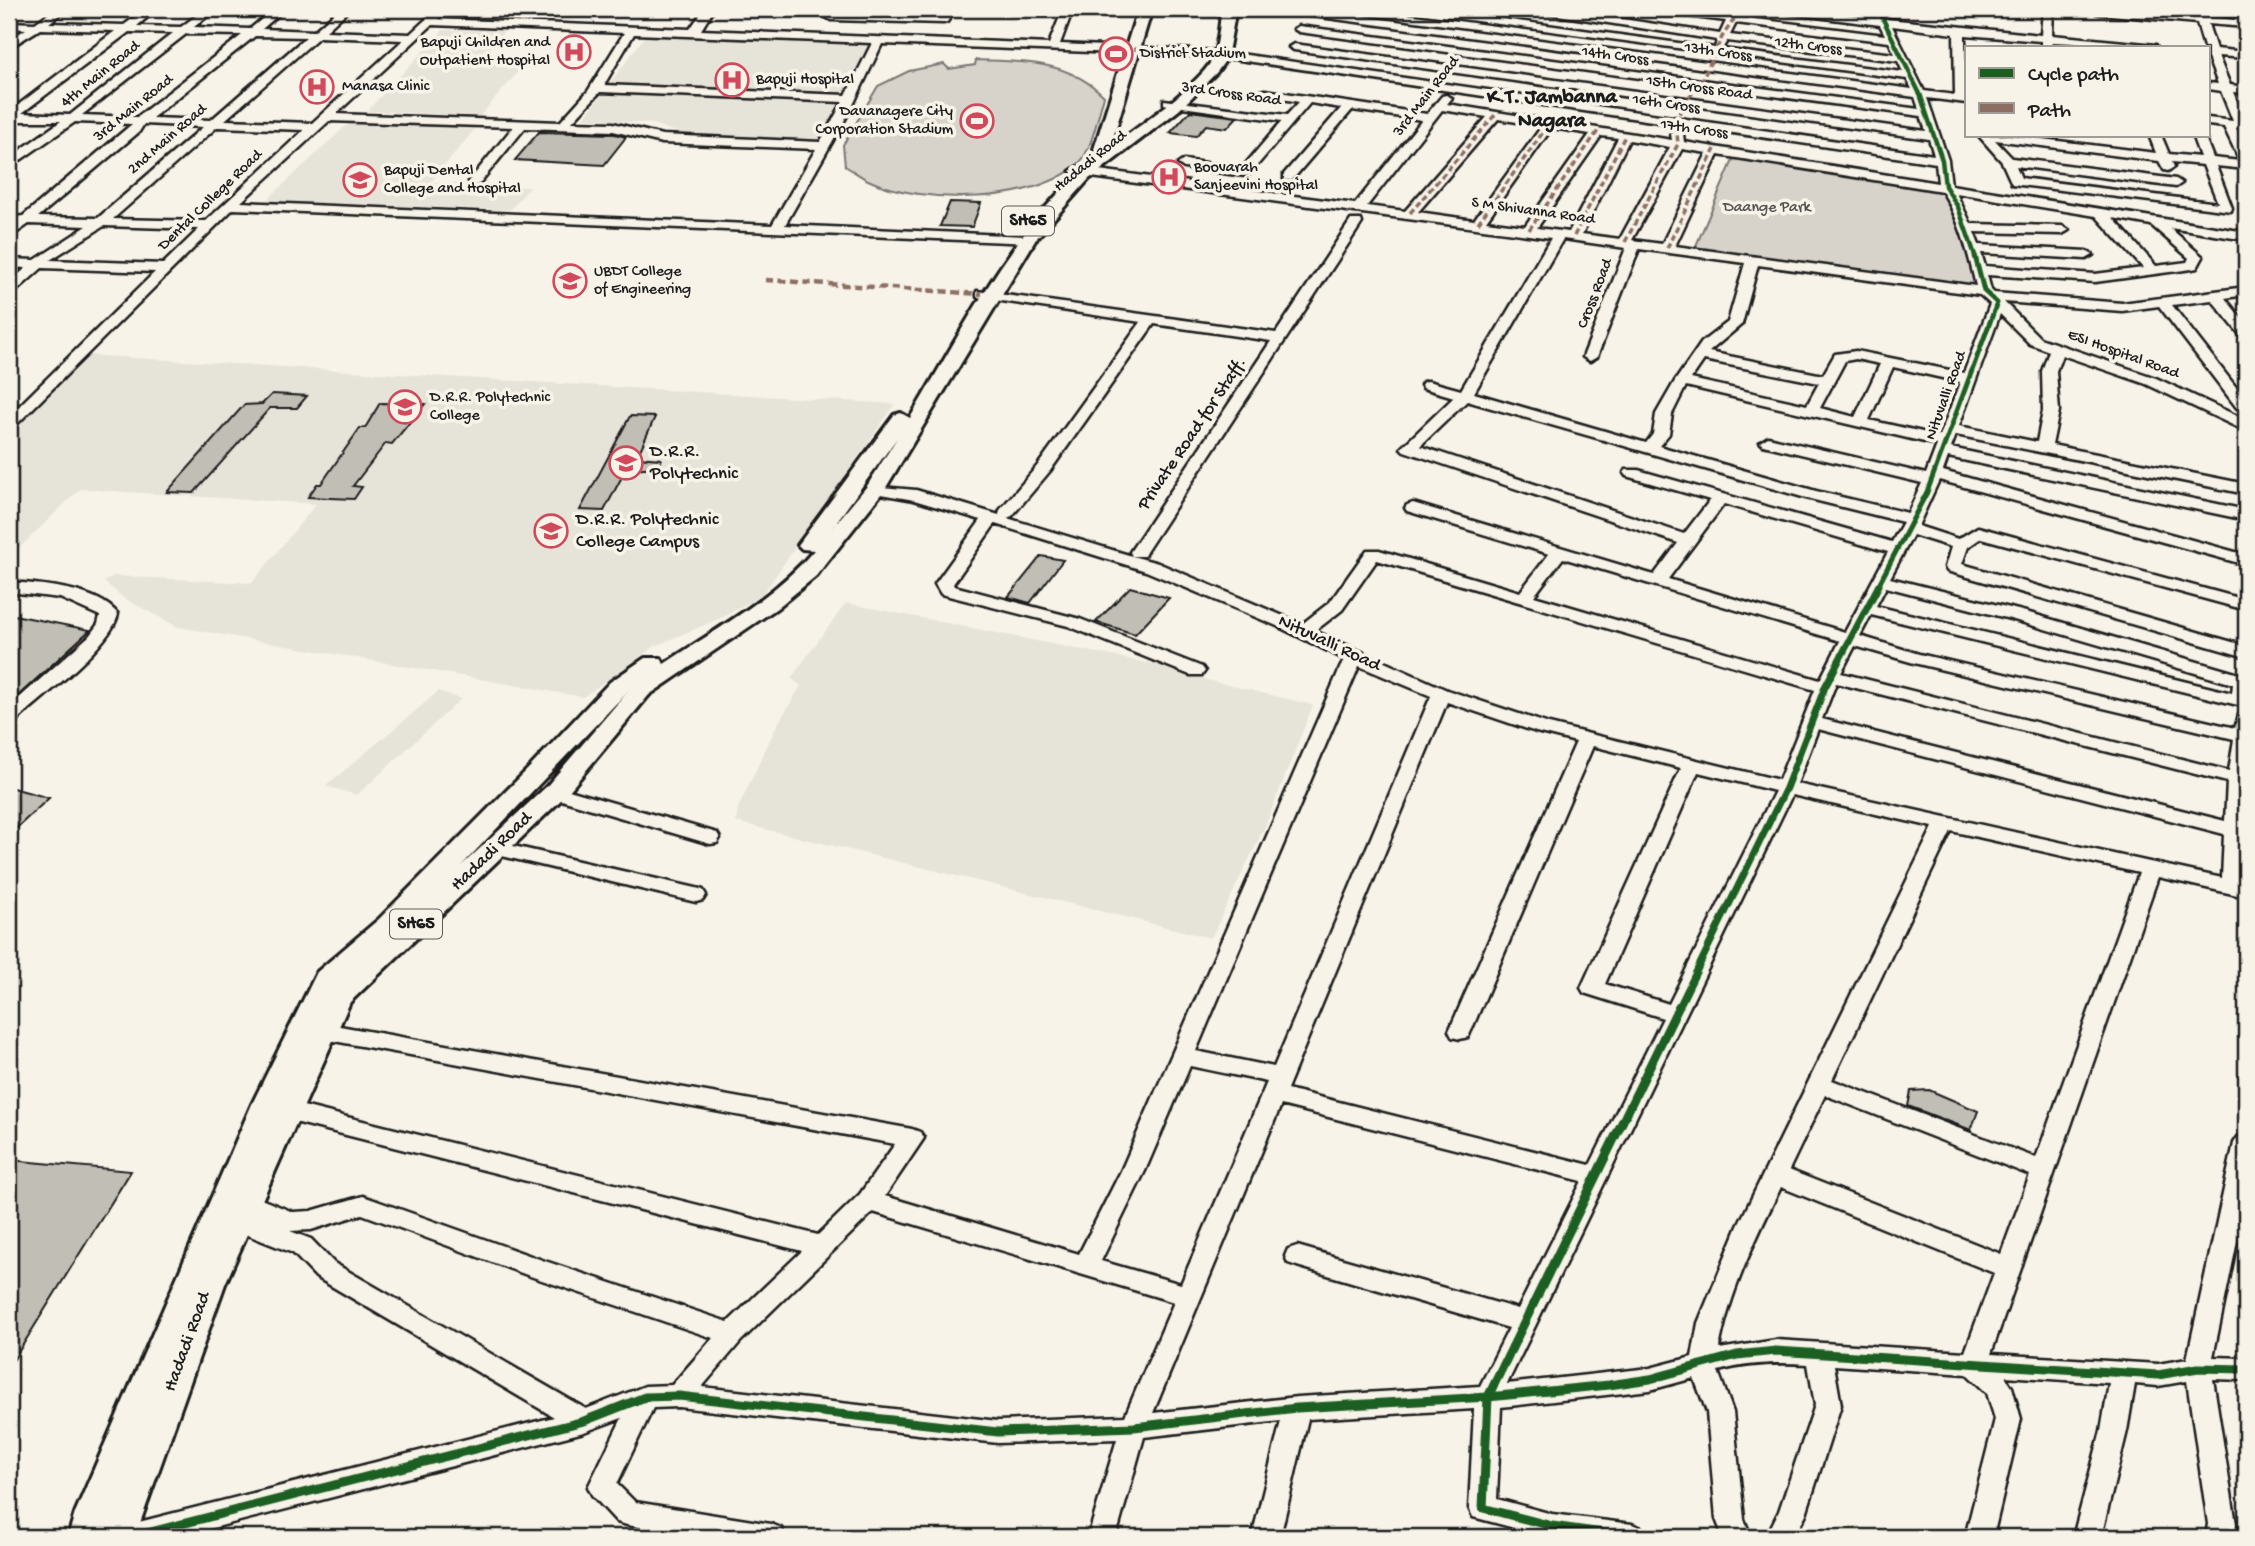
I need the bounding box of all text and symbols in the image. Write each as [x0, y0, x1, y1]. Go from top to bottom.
hospital icon: Bapuji Children and Outpatient Hospital [555, 33, 593, 71]
street label: 12th Cross [1772, 33, 1844, 61]
place label: Bapuji Children and Outpatient Hospital [420, 34, 552, 71]
sports icon: District Stadium [1097, 35, 1135, 73]
street label: 4th Main Road [58, 36, 146, 113]
street label: 13th Cross [1682, 39, 1754, 67]
street label: 14th Cross [1579, 43, 1651, 71]
place label: District Stadium [1139, 45, 1246, 64]
legend [1965, 46, 2210, 136]
street label: 3rd Main Road [1389, 52, 1465, 142]
hospital icon: Bapuji Hospital [713, 61, 751, 99]
text: Cycle path [2028, 64, 2119, 89]
hospital icon: Manasa Clinic [298, 68, 336, 106]
street label: 3rd Main Road [90, 70, 179, 148]
place label: Bapuji Hospital [755, 71, 854, 90]
street label: 15th Cross Road [1644, 72, 1755, 106]
place label: Manasa Clinic [342, 78, 430, 97]
street label: 3rd Cross Road [1179, 78, 1284, 112]
district label: K.T. Jambanna Nagara [1486, 86, 1618, 135]
street label: 16th Cross [1630, 91, 1702, 119]
street label: 2nd Main Road [125, 99, 213, 179]
text: Path [2027, 100, 2071, 125]
sports icon: Davanagere City Corporation Stadium [958, 102, 996, 140]
place label: Davanagere City Corporation Stadium [815, 103, 954, 140]
street label: 17th Cross [1658, 116, 1730, 144]
street label: Hadadi Road [1051, 126, 1132, 197]
street label: Dental College Road [154, 145, 268, 256]
hospital icon: Boovarah Sanjeevini Hospital [1150, 158, 1188, 196]
place label: Boovarah Sanjeevini Hospital [1193, 159, 1318, 196]
school or university icon: Bapuji Dental College and Hospital [341, 161, 379, 199]
place label: Bapuji Dental College and Hospital [383, 162, 521, 199]
street label: S M Shivanna Road [1470, 194, 1597, 230]
park label: Daange Park [1722, 199, 1813, 218]
road number: SH65 [1002, 206, 1054, 236]
street label: Cross Road [1574, 255, 1619, 332]
school or university icon: UBDT College of Engineering [551, 262, 589, 300]
place label: UBDT College of Engineering [594, 263, 691, 300]
street label: ESI Hospital Road [2065, 326, 2183, 385]
street label: Nituvalli Road [1922, 347, 1972, 443]
street label: Private Road for Staff. [1133, 353, 1253, 516]
school or university icon: D.R.R. Polytechnic College [386, 388, 424, 426]
place label: D.R.R. Polytechnic College [429, 389, 550, 426]
place label: D.R.R. Polytechnic [648, 441, 738, 486]
school or university icon: D.R.R. Polytechnic [607, 444, 645, 482]
place label: D.R.R. Polytechnic College Campus [574, 509, 719, 554]
school or university icon: D.R.R. Polytechnic College Campus [532, 512, 570, 550]
street label: Nituvalli Road [1274, 610, 1386, 679]
street label: Hadadi Road [446, 806, 539, 897]
road number: SH65 [390, 909, 442, 939]
street label: Hadadi Road [159, 1287, 217, 1395]

